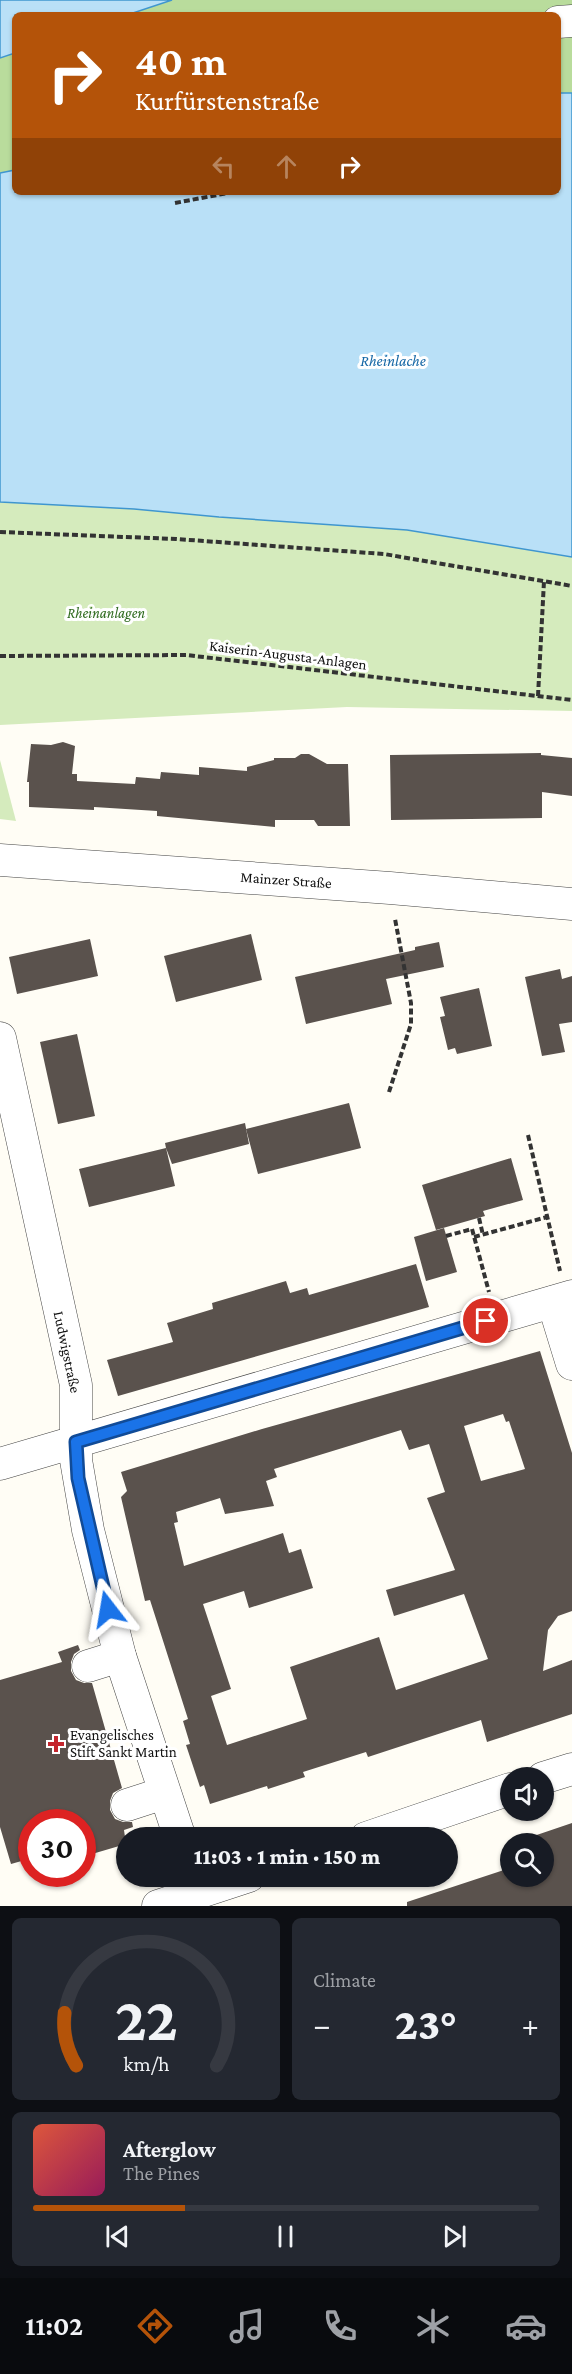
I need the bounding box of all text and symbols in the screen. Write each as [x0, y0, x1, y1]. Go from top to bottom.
icon: right [36, 36, 114, 114]
text: 40 m [135, 37, 227, 84]
text: Kurfürstenstraße [135, 86, 319, 116]
icon: left [207, 150, 240, 183]
icon: ahead [270, 150, 303, 183]
icon: right [333, 150, 366, 183]
water label: Rheinlache [360, 352, 426, 369]
park label: Rheinanlagen [67, 605, 145, 622]
street label: Kaiserin-Augusta-Anlagen [208, 637, 368, 674]
street label: Mainzer Straße [240, 869, 333, 891]
pin [460, 1295, 511, 1346]
icon: arrive [469, 1304, 502, 1337]
street label: Ludwigstraße [50, 1310, 84, 1395]
position arrow [76, 1577, 140, 1641]
place label: Evangelisches Stift Sankt Martin [70, 1727, 177, 1760]
marker: Evangelisches Stift Sankt Martin [47, 1735, 65, 1753]
map controls [500, 1767, 554, 1887]
button: sound [500, 1767, 554, 1821]
speed limit sign: 30 [18, 1809, 96, 1887]
button: search [500, 1833, 554, 1887]
text: 11:03 · 1 min · 150 m [194, 1844, 380, 1869]
text: Climate [313, 1969, 376, 1991]
text: 22 [115, 1984, 177, 2053]
text: 23° [395, 1999, 457, 2049]
text: − [313, 2006, 330, 2043]
text: + [522, 2006, 539, 2043]
text: km/h [123, 2052, 170, 2076]
text: Afterglow [123, 2137, 216, 2162]
text: The Pines [123, 2162, 200, 2184]
icon: previous [101, 2220, 134, 2253]
icon: pause [269, 2220, 302, 2253]
icon: next [438, 2220, 471, 2253]
icon: directions [134, 2305, 176, 2347]
icon: music [226, 2305, 268, 2347]
icon: phone [319, 2305, 361, 2347]
icon: climate [412, 2305, 454, 2347]
icon: car [505, 2305, 547, 2347]
text: 11:02 [25, 2311, 83, 2341]

